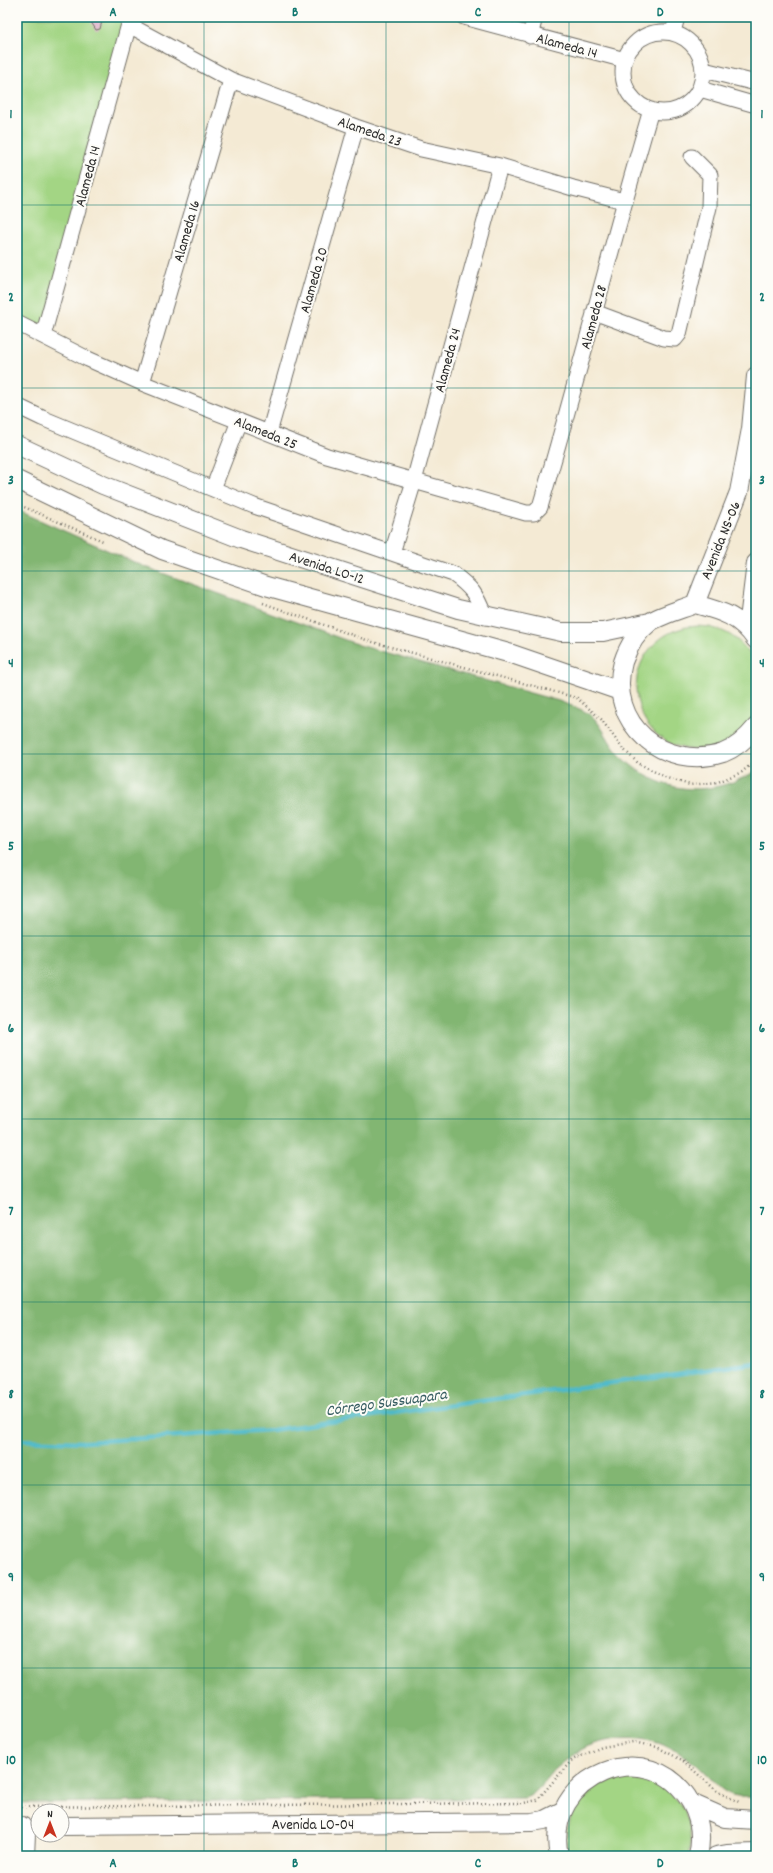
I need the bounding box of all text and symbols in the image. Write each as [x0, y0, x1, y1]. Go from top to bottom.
text: A [109, 4, 117, 23]
text: B [292, 4, 298, 23]
text: C [475, 4, 482, 23]
text: D [657, 4, 664, 23]
street label: Alameda 14 [533, 28, 600, 66]
text: 1 [10, 106, 13, 125]
text: 1 [761, 106, 764, 125]
street label: Alameda 23 [334, 112, 404, 154]
street label: Alameda 14 [70, 143, 108, 210]
street label: Alameda 16 [169, 198, 207, 265]
street label: Alameda 20 [295, 245, 335, 316]
street label: Alameda 28 [576, 283, 614, 352]
text: 2 [8, 289, 14, 308]
text: 2 [759, 289, 765, 308]
street label: Alameda 24 [430, 326, 468, 395]
street label: Alameda 25 [230, 411, 300, 457]
text: 3 [8, 472, 14, 491]
text: 3 [759, 472, 765, 491]
street label: Avenida NS-06 [696, 498, 748, 583]
street label: Avenida LO-12 [286, 546, 367, 591]
text: 4 [8, 655, 14, 674]
text: 4 [759, 655, 765, 674]
text: 5 [8, 838, 14, 857]
text: 5 [759, 838, 765, 857]
text: 6 [8, 1020, 15, 1039]
text: 6 [759, 1020, 766, 1039]
text: 7 [9, 1203, 14, 1222]
text: 7 [760, 1203, 765, 1222]
water label: Córrego Sussuapara [324, 1383, 450, 1423]
text: 8 [8, 1386, 14, 1405]
text: 8 [759, 1386, 765, 1405]
text: 9 [8, 1569, 14, 1588]
text: 9 [759, 1569, 765, 1588]
text: 10 [6, 1752, 16, 1771]
text: 10 [757, 1752, 767, 1771]
north arrow [30, 1803, 70, 1843]
text: N [47, 1807, 53, 1823]
street label: Avenida LO-04 [272, 1815, 354, 1837]
text: A [109, 1855, 117, 1873]
text: B [292, 1855, 298, 1873]
text: C [475, 1855, 482, 1873]
text: D [657, 1855, 664, 1873]

